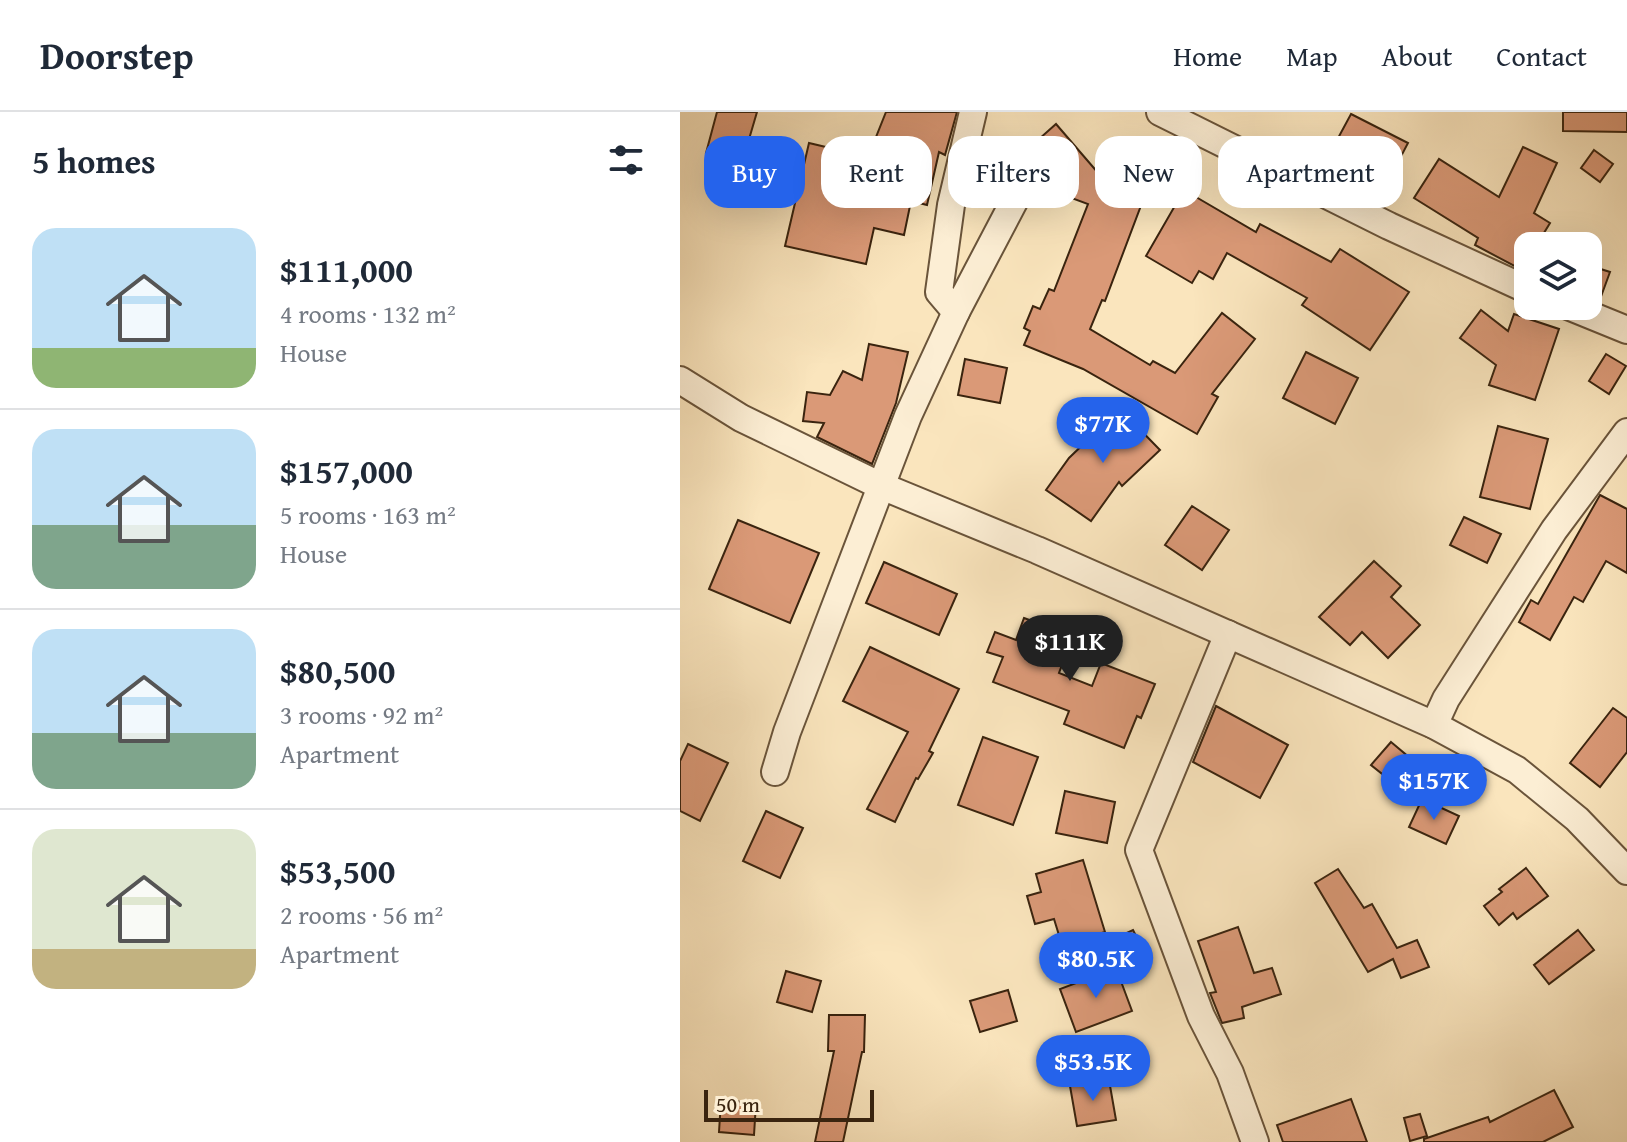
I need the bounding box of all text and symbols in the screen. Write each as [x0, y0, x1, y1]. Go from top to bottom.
text: Doorstep [40, 27, 194, 83]
text: Home [1173, 35, 1242, 76]
text: Map [1286, 35, 1338, 76]
text: About [1382, 35, 1452, 76]
text: Contact [1496, 35, 1587, 76]
text: 5 homes [32, 136, 156, 185]
chip: Buy [704, 136, 805, 208]
chip: Rent [821, 136, 932, 208]
chip: Filters [948, 136, 1079, 208]
chip: New [1095, 136, 1202, 208]
chip: Apartment [1218, 136, 1403, 208]
icon: filters [604, 138, 648, 182]
map controls [1514, 232, 1602, 320]
button: layers [1514, 232, 1602, 320]
text: $111,000 [280, 245, 413, 294]
icon: home [96, 260, 192, 356]
text: 4 rooms · 132 m² [280, 294, 456, 333]
text: House [280, 333, 347, 372]
pin: $77K [1056, 397, 1150, 465]
text: $77K [1075, 403, 1131, 442]
text: $157,000 [280, 446, 413, 495]
icon: home [96, 461, 192, 557]
text: 5 rooms · 163 m² [280, 495, 456, 534]
text: House [280, 534, 347, 573]
pin: $111K [1014, 615, 1126, 683]
text: $111K [1035, 621, 1105, 660]
text: $80,500 [280, 646, 395, 695]
icon: home [96, 661, 192, 757]
text: 3 rooms · 92 m² [280, 695, 443, 734]
text: Apartment [280, 734, 399, 773]
pin: $157K [1378, 754, 1490, 822]
text: $157K [1399, 760, 1469, 799]
text: $53,500 [280, 846, 395, 895]
icon: home [96, 861, 192, 957]
text: 2 rooms · 56 m² [280, 895, 443, 934]
pin: $80.5K [1031, 932, 1161, 1000]
text: Apartment [280, 934, 399, 973]
text: $80.5K [1057, 938, 1135, 977]
pin: $53.5K [1028, 1035, 1158, 1103]
text: $53.5K [1054, 1041, 1132, 1080]
scale bar [704, 1086, 874, 1122]
text: 50 m [716, 1088, 760, 1120]

